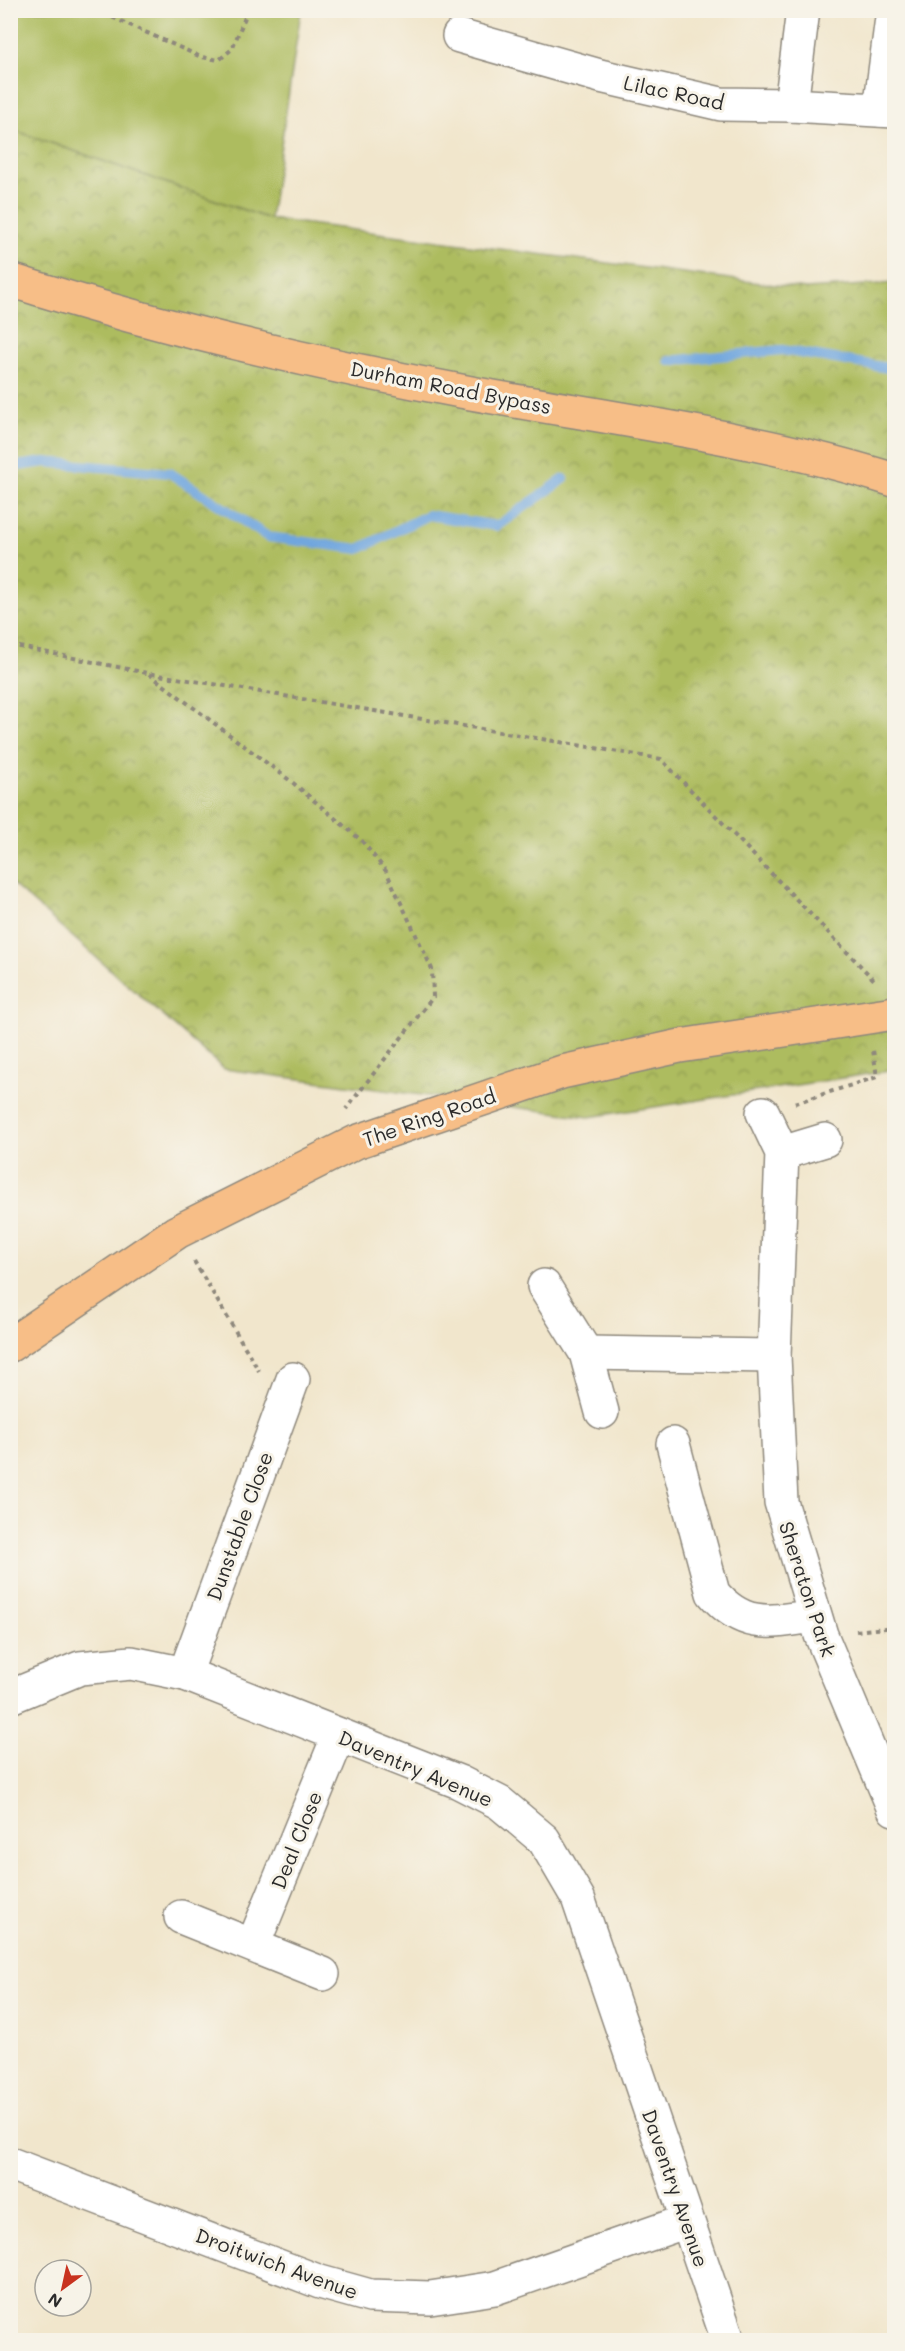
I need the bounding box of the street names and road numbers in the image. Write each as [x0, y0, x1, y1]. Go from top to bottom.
street label: Lilac Road [621, 69, 727, 115]
street label: Durham Road Bypass [348, 355, 554, 419]
street label: The Ring Road [359, 1082, 499, 1152]
street label: Dunstable Close [200, 1448, 278, 1604]
street label: Sheraton Park [774, 1518, 842, 1660]
street label: Daventry Avenue [335, 1724, 497, 1812]
street label: Deal Close [265, 1787, 327, 1893]
street label: Daventry Avenue [637, 2106, 715, 2270]
street label: Droitwich Avenue [192, 2222, 362, 2304]

